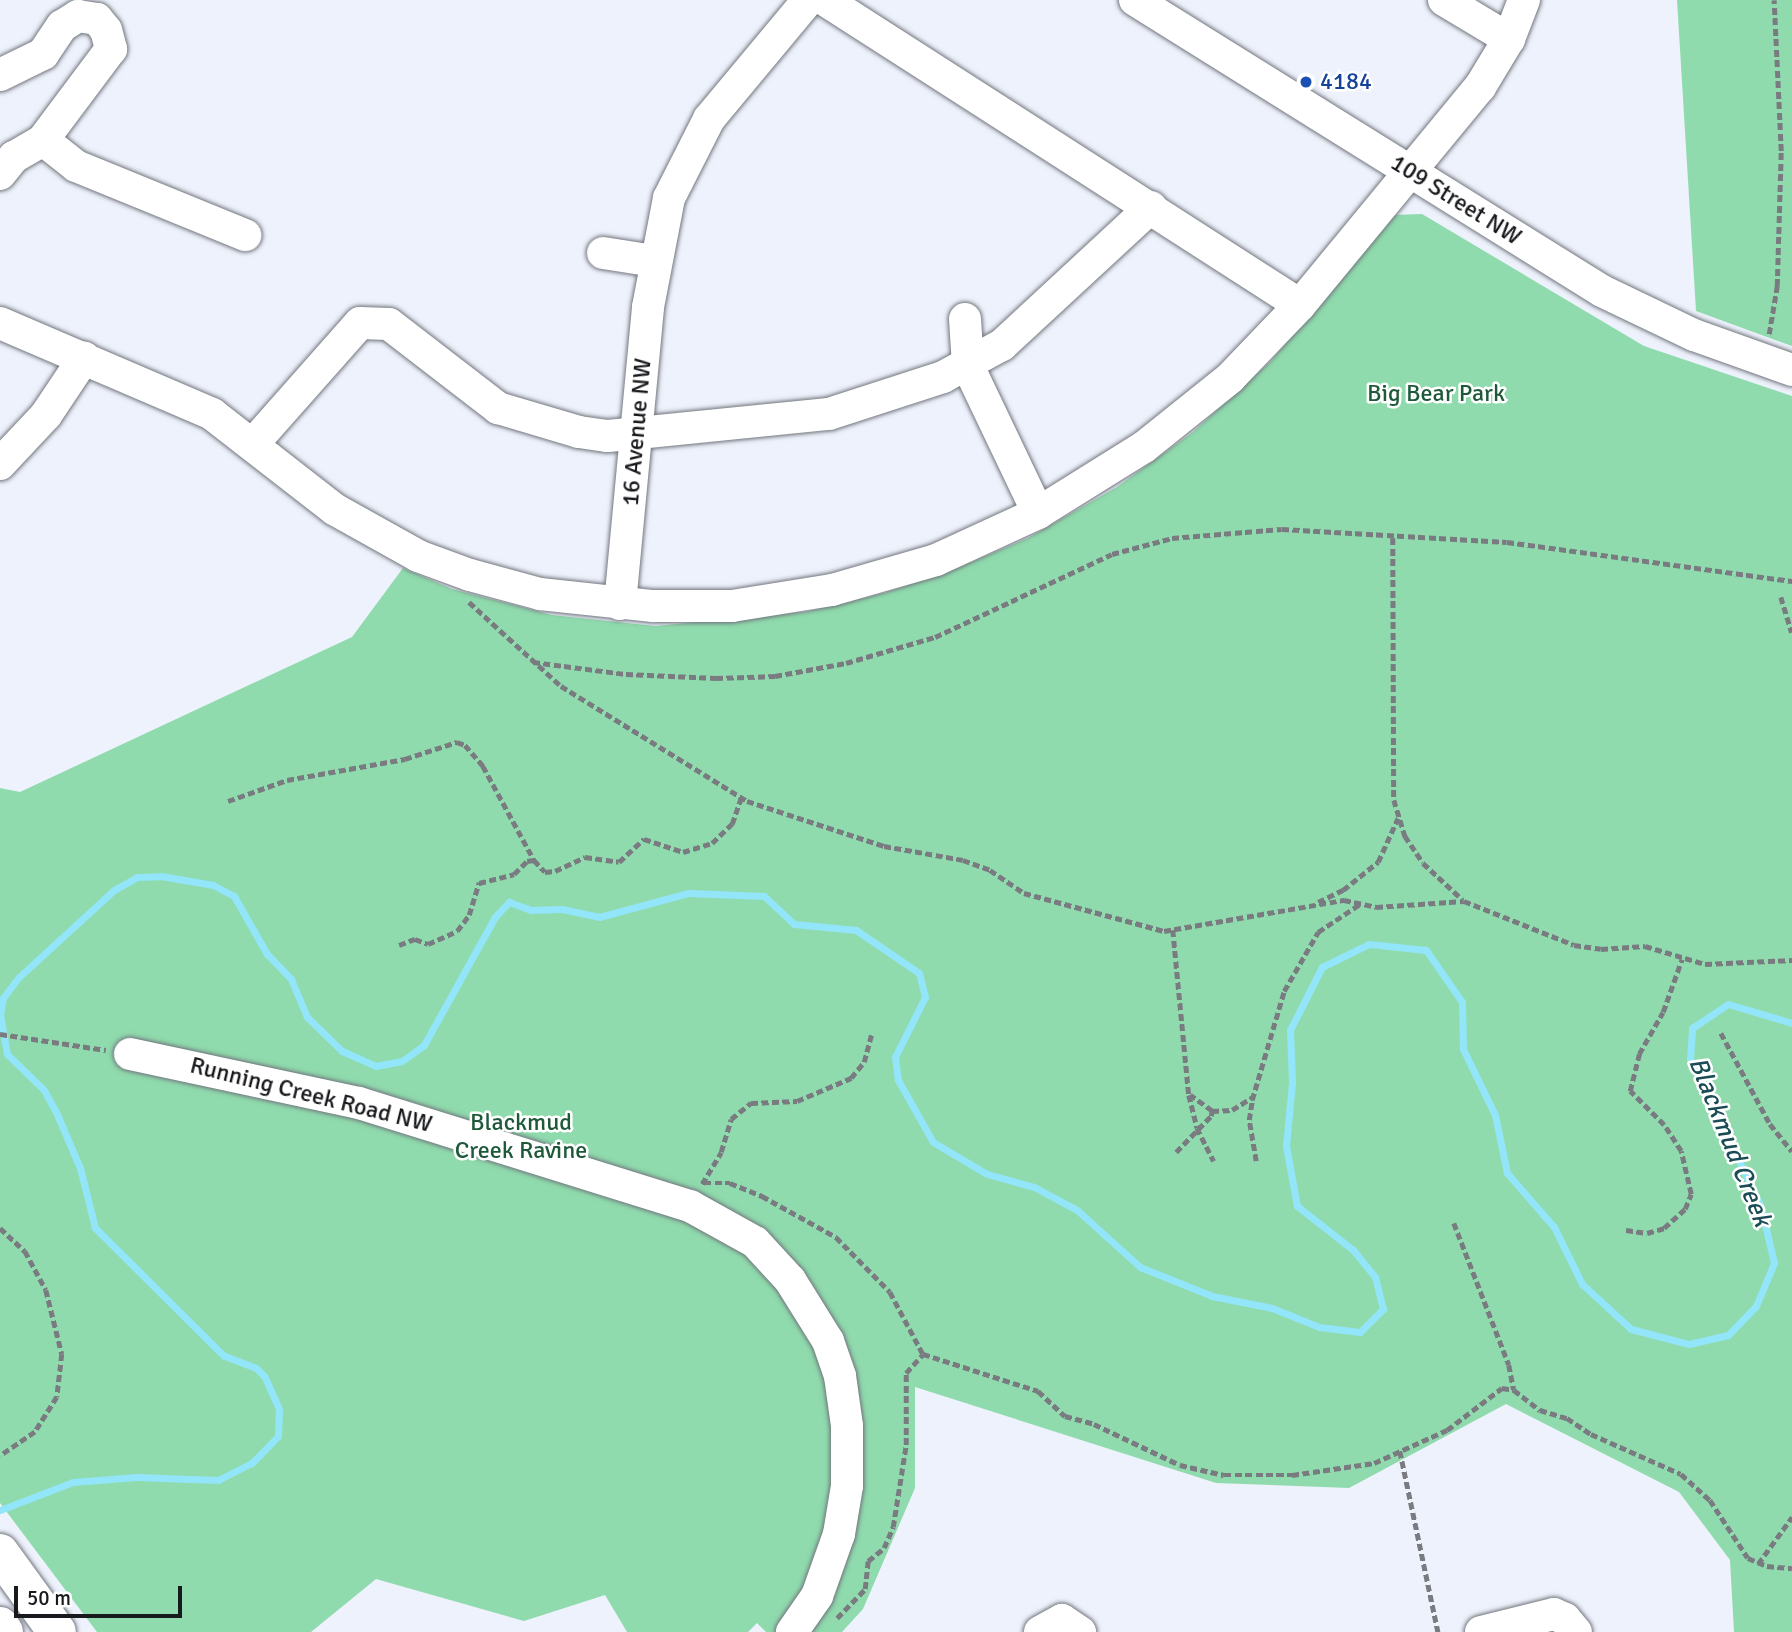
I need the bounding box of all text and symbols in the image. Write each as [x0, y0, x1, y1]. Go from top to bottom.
place label: 4184 [1320, 68, 1372, 96]
marker: 4184 [1298, 74, 1314, 90]
street label: 109 Street NW [1385, 148, 1527, 252]
street label: 16 Avenue NW [616, 357, 658, 507]
park label: Big Bear Park [1367, 380, 1505, 408]
street label: Running Creek Road NW [187, 1051, 435, 1139]
water label: Blackmud Creek [1681, 1053, 1777, 1231]
park label: Blackmud Creek Ravine [455, 1109, 587, 1165]
scale bar [18, 1572, 186, 1616]
text: 50 m [27, 1585, 71, 1611]

